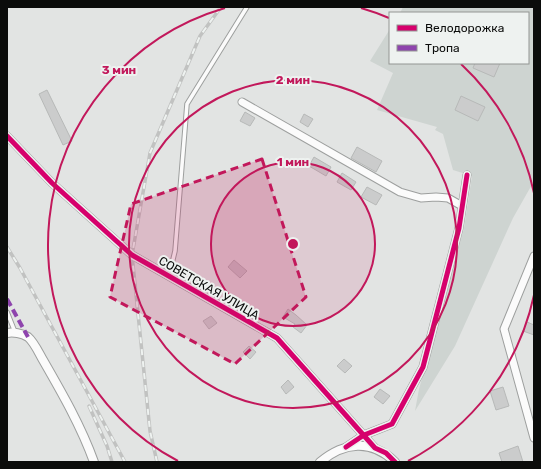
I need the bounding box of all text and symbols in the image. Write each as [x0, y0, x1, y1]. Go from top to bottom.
legend [389, 12, 529, 64]
text: Велодорожка [425, 21, 504, 35]
text: Тропа [425, 41, 460, 55]
text: 3 мин [102, 63, 136, 77]
text: 2 мин [276, 73, 310, 87]
text: 1 мин [277, 155, 309, 169]
centre of rings [286, 237, 300, 251]
street label: СОВЕТСКАЯ УЛИЦА [156, 253, 262, 323]

